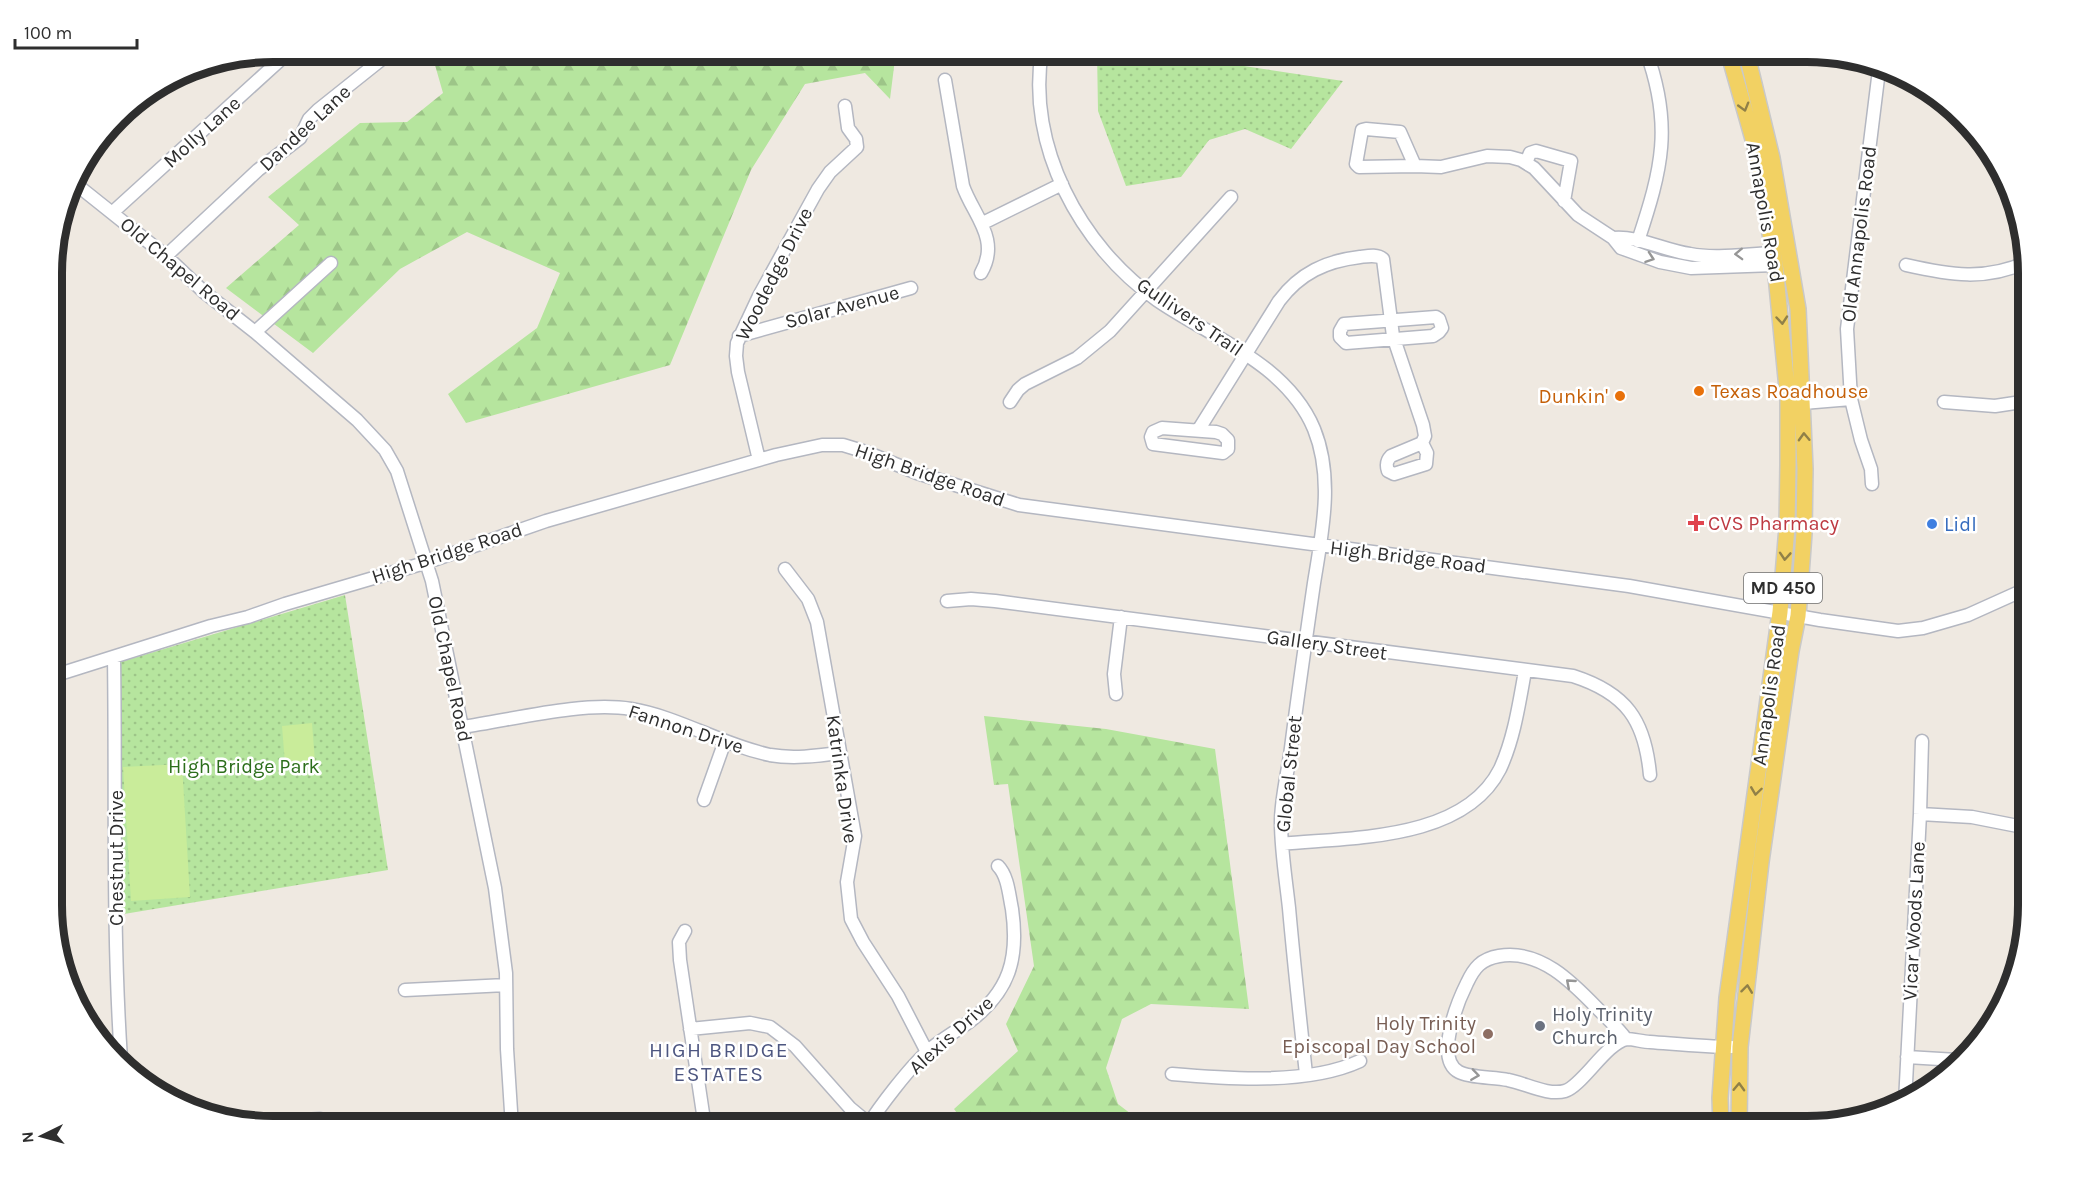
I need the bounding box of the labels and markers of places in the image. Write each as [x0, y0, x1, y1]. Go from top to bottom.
place label: Texas Roadhouse [1711, 380, 1868, 403]
marker: Texas Roadhouse [1692, 384, 1706, 398]
place label: Dunkin' [1539, 385, 1608, 408]
marker: Dunkin' [1613, 389, 1627, 403]
place label: CVS Pharmacy [1708, 512, 1839, 535]
place label: Lidl [1944, 513, 1977, 536]
marker: CVS Pharmacy [1689, 516, 1703, 530]
marker: Lidl [1925, 517, 1939, 531]
place label: Holy Trinity Church [1552, 1003, 1653, 1049]
place label: Holy Trinity Episcopal Day School [1282, 1012, 1476, 1058]
marker: Holy Trinity Church [1533, 1019, 1547, 1033]
marker: Holy Trinity Episcopal Day School [1481, 1027, 1495, 1041]

